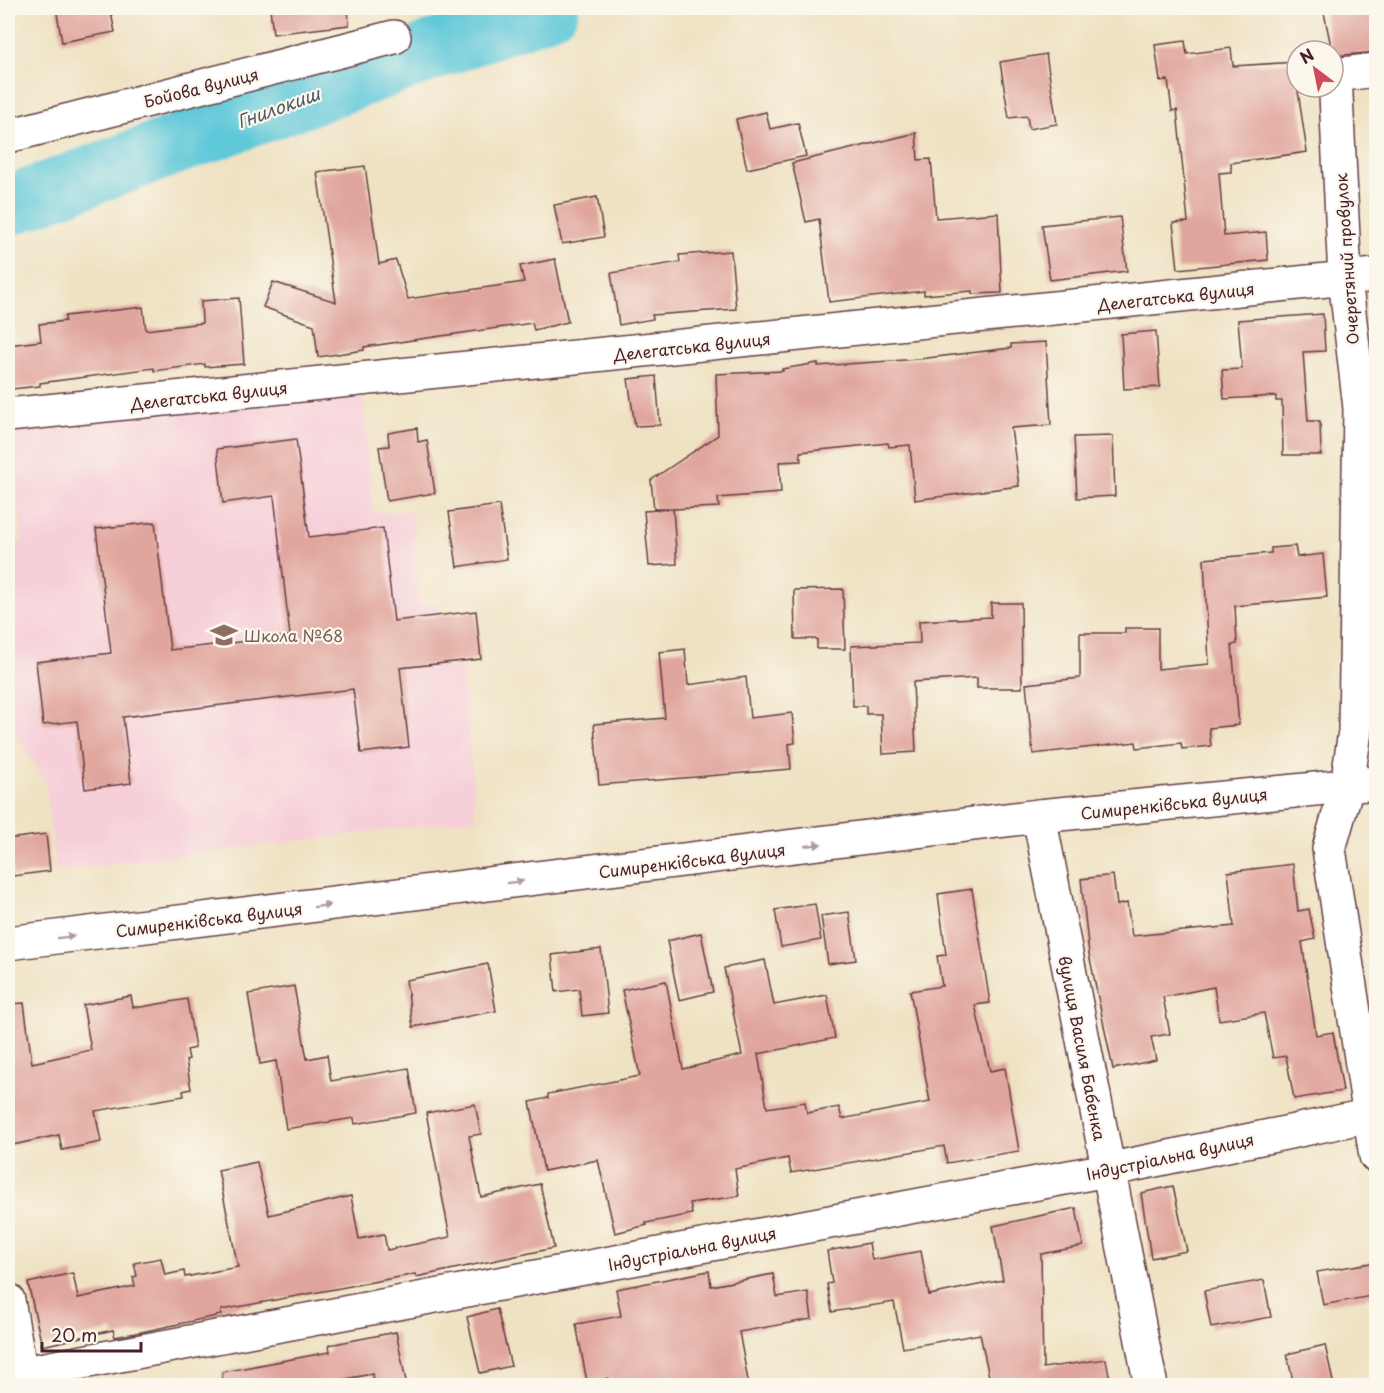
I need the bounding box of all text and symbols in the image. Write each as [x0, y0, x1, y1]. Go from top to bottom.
north arrow [1285, 39, 1345, 99]
text: N [1295, 42, 1318, 69]
street label: Бойова вулиця [141, 61, 261, 113]
water label: Гнилокиш [233, 79, 324, 134]
street label: Очеретяний провулок [1328, 172, 1364, 346]
street label: Делегатська вулиця [1095, 276, 1256, 316]
street label: Делегатська вулиця [611, 326, 772, 366]
street label: Делегатська вулиця [128, 375, 289, 415]
school or university icon: Школа №68 [209, 620, 239, 650]
place label: Школа №68 [244, 623, 343, 647]
street label: Симиренківська вулиця [1079, 781, 1269, 825]
street label: Симиренківська вулиця [597, 837, 787, 883]
one-way arrow [804, 840, 823, 850]
one-way arrow [506, 877, 525, 887]
street label: Симиренківська вулиця [114, 896, 304, 942]
one-way arrow [312, 901, 331, 910]
one-way arrow [56, 932, 75, 942]
street label: вулиця Василя Бабенка [1053, 954, 1113, 1142]
street label: Індустріальна вулиця [1084, 1126, 1256, 1186]
street label: Індустріальна вулиця [606, 1220, 778, 1276]
scale bar [42, 1315, 141, 1353]
text: 20 m [51, 1321, 97, 1348]

